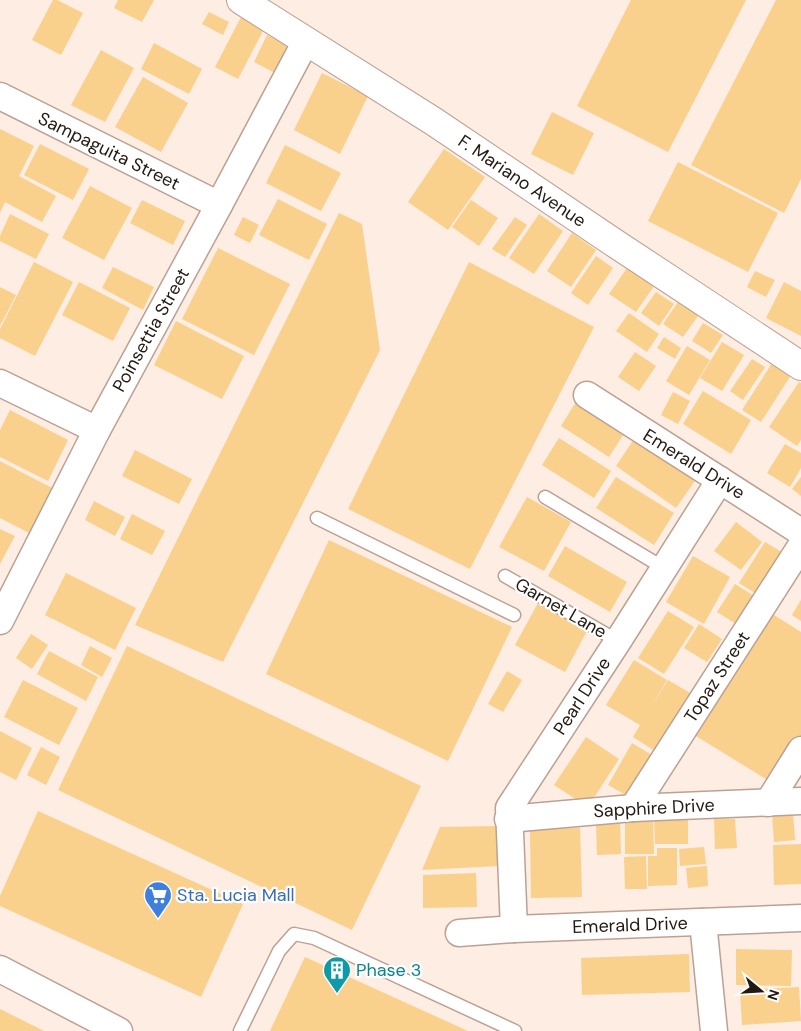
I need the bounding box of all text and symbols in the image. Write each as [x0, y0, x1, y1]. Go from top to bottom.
street label: Sampaguita Street [34, 106, 184, 196]
street label: F. Mariano Avenue [453, 129, 591, 233]
street label: Poinsettia Street [107, 264, 195, 396]
street label: Emerald Drive [639, 423, 749, 505]
street label: Garnet Lane [511, 572, 611, 644]
street label: Topaz Street [679, 627, 755, 727]
street label: Pearl Drive [548, 653, 616, 739]
street label: Sapphire Drive [593, 793, 715, 823]
supermarket icon: Sta. Lucia Mall [143, 880, 173, 919]
place label: Sta. Lucia Mall [177, 883, 295, 907]
street label: Emerald Drive [572, 911, 688, 939]
building icon: Phase 3 [322, 955, 352, 994]
place label: Phase 3 [356, 958, 421, 982]
north arrow [736, 966, 786, 1016]
text: N [763, 987, 784, 1003]

